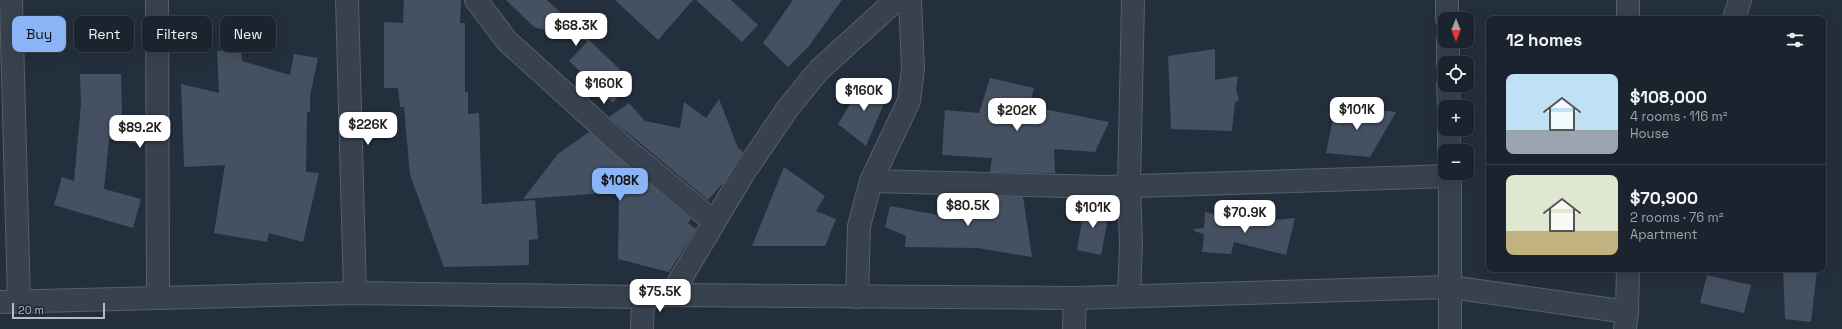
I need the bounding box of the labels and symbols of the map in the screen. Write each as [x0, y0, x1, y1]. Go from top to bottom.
north arrow [1438, 12, 1474, 48]
pin: $68.3K [543, 13, 609, 47]
pin: $160K [576, 71, 632, 105]
pin: $160K [836, 78, 892, 112]
pin: $101K [1329, 97, 1385, 131]
pin: $202K [989, 98, 1045, 132]
pin: $226K [340, 112, 396, 146]
pin: $89.2K [107, 115, 173, 149]
pin: $108K [592, 168, 648, 202]
pin: $80.5K [935, 193, 1001, 227]
pin: $101K [1065, 195, 1121, 229]
pin: $70.9K [1212, 200, 1278, 234]
pin: $75.5K [627, 279, 693, 313]
scale bar [12, 301, 105, 320]

